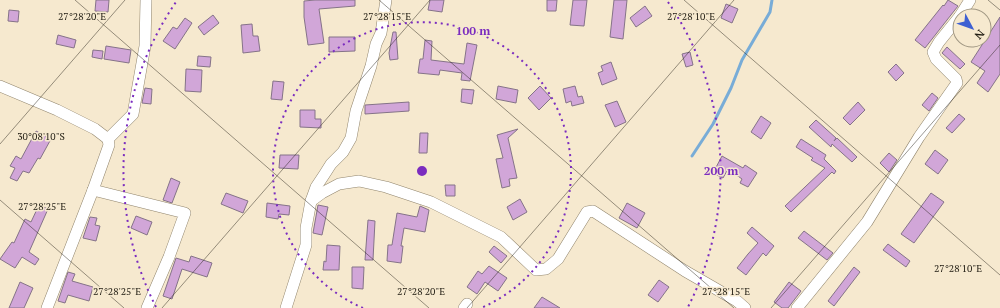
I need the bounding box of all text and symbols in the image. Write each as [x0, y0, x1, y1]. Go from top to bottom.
north arrow [952, 8, 992, 48]
text: 27°28'20"E [58, 10, 106, 23]
text: 27°28'15"E [363, 10, 411, 23]
text: 27°28'10"E [667, 10, 715, 23]
text: 100 m [456, 23, 490, 38]
text: N [971, 27, 988, 43]
text: 30°08'10"S [17, 130, 65, 143]
text: 200 m [704, 163, 738, 178]
centre of rings [415, 164, 429, 178]
text: 27°28'25"E [18, 200, 66, 213]
text: 27°28'10"E [934, 262, 982, 275]
text: 27°28'25"E [93, 285, 141, 298]
text: 27°28'20"E [397, 285, 445, 298]
text: 27°28'15"E [702, 285, 750, 298]

